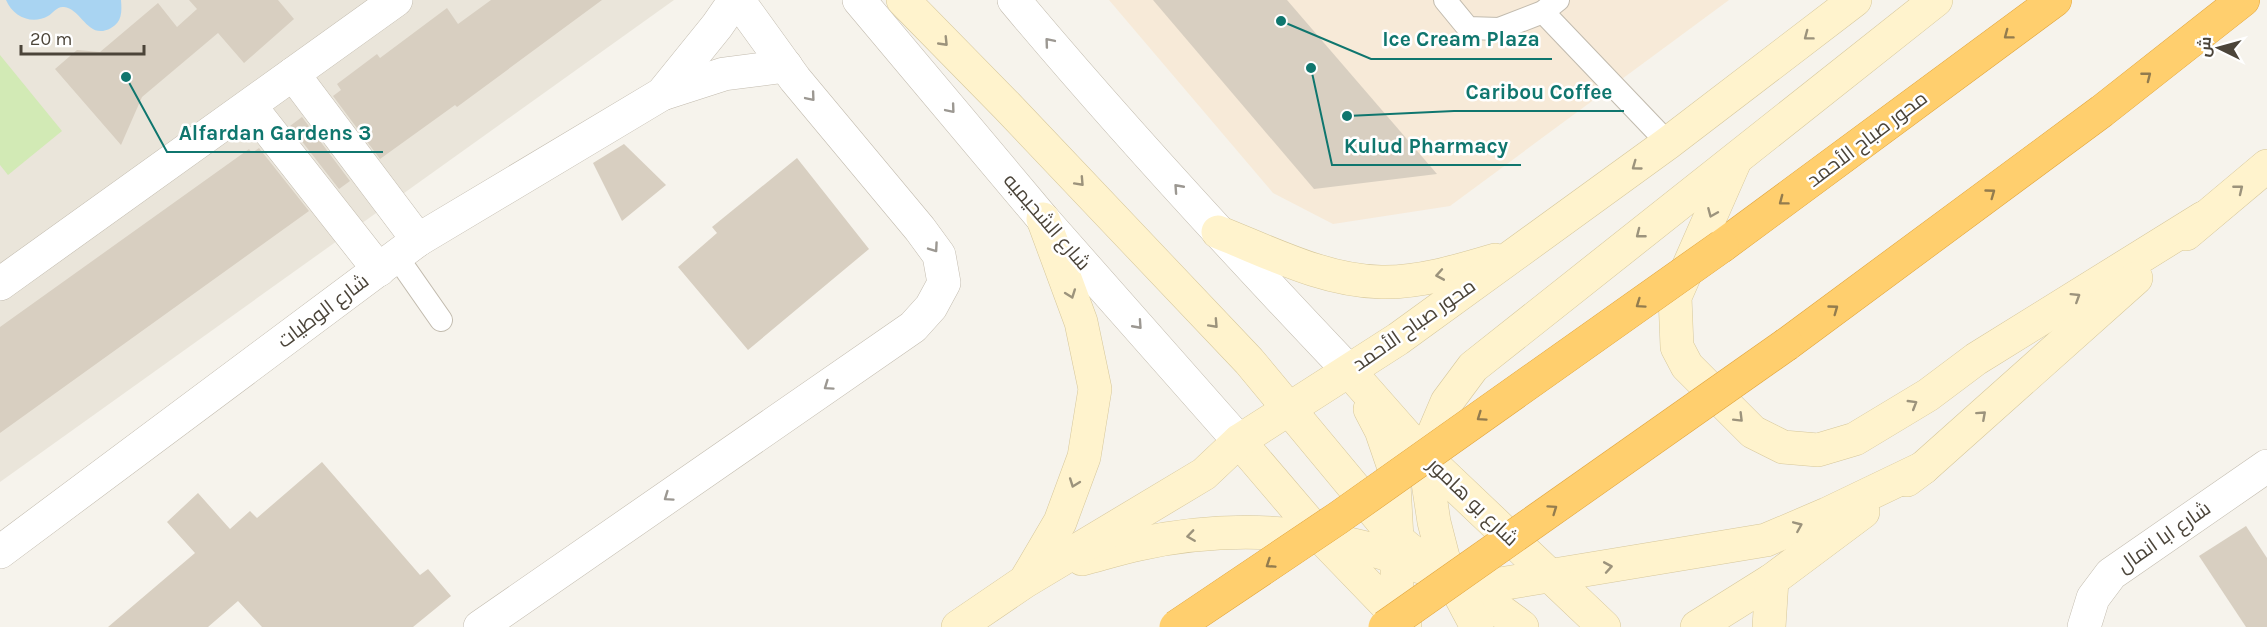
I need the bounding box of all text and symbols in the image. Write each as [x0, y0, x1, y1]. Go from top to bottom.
scale bar [21, 18, 144, 56]
north arrow [2189, 18, 2249, 78]
callout: Ice Cream Plaza [1371, 20, 1552, 59]
text: Ice Cream Plaza [1382, 27, 1540, 51]
text: 20 m [30, 28, 72, 50]
one-way arrow [1804, 28, 1815, 39]
one-way arrow [2003, 28, 2014, 39]
one-way arrow [937, 34, 948, 45]
text: ش [2194, 36, 2215, 58]
one-way arrow [1046, 38, 1057, 49]
callout: Caribou Coffee [1454, 72, 1624, 111]
one-way arrow [2140, 73, 2151, 84]
text: Caribou Coffee [1466, 80, 1612, 104]
street label: محور صباح الأحمد [1802, 86, 1933, 193]
one-way arrow [803, 90, 814, 101]
one-way arrow [944, 102, 955, 113]
callout: Alfardan Gardens 3 [167, 113, 383, 152]
text: Alfardan Gardens 3 [179, 121, 371, 145]
callout: Kulud Pharmacy [1332, 126, 1521, 165]
text: Kulud Pharmacy [1344, 134, 1509, 158]
one-way arrow [1632, 159, 1643, 170]
street label: شارع الشحيميه [997, 169, 1095, 276]
one-way arrow [1072, 175, 1083, 186]
one-way arrow [1174, 185, 1185, 195]
one-way arrow [2232, 185, 2243, 196]
one-way arrow [1984, 190, 1995, 201]
one-way arrow [1779, 194, 1790, 205]
one-way arrow [1707, 206, 1719, 217]
one-way arrow [1636, 227, 1647, 238]
one-way arrow [927, 242, 938, 253]
one-way arrow [1435, 268, 1445, 281]
street label: شارع الوطيات [273, 269, 374, 354]
street label: محور صباح الأحمد [1348, 274, 1481, 378]
one-way arrow [1063, 288, 1076, 298]
one-way arrow [2070, 292, 2080, 304]
one-way arrow [1636, 297, 1647, 308]
one-way arrow [1827, 305, 1838, 316]
one-way arrow [1206, 316, 1217, 327]
one-way arrow [1131, 318, 1142, 329]
one-way arrow [824, 379, 835, 390]
one-way arrow [1907, 399, 1917, 411]
one-way arrow [1477, 410, 1488, 421]
one-way arrow [1732, 410, 1743, 421]
one-way arrow [1976, 411, 1986, 422]
street label: شارع بو هامور [1421, 453, 1523, 552]
one-way arrow [1069, 477, 1082, 488]
one-way arrow [664, 490, 675, 501]
street label: شارع ابا انمال [2113, 497, 2216, 579]
one-way arrow [1547, 505, 1558, 516]
one-way arrow [1792, 522, 1803, 534]
one-way arrow [1186, 530, 1196, 542]
one-way arrow [1265, 557, 1276, 568]
one-way arrow [1603, 561, 1613, 574]

